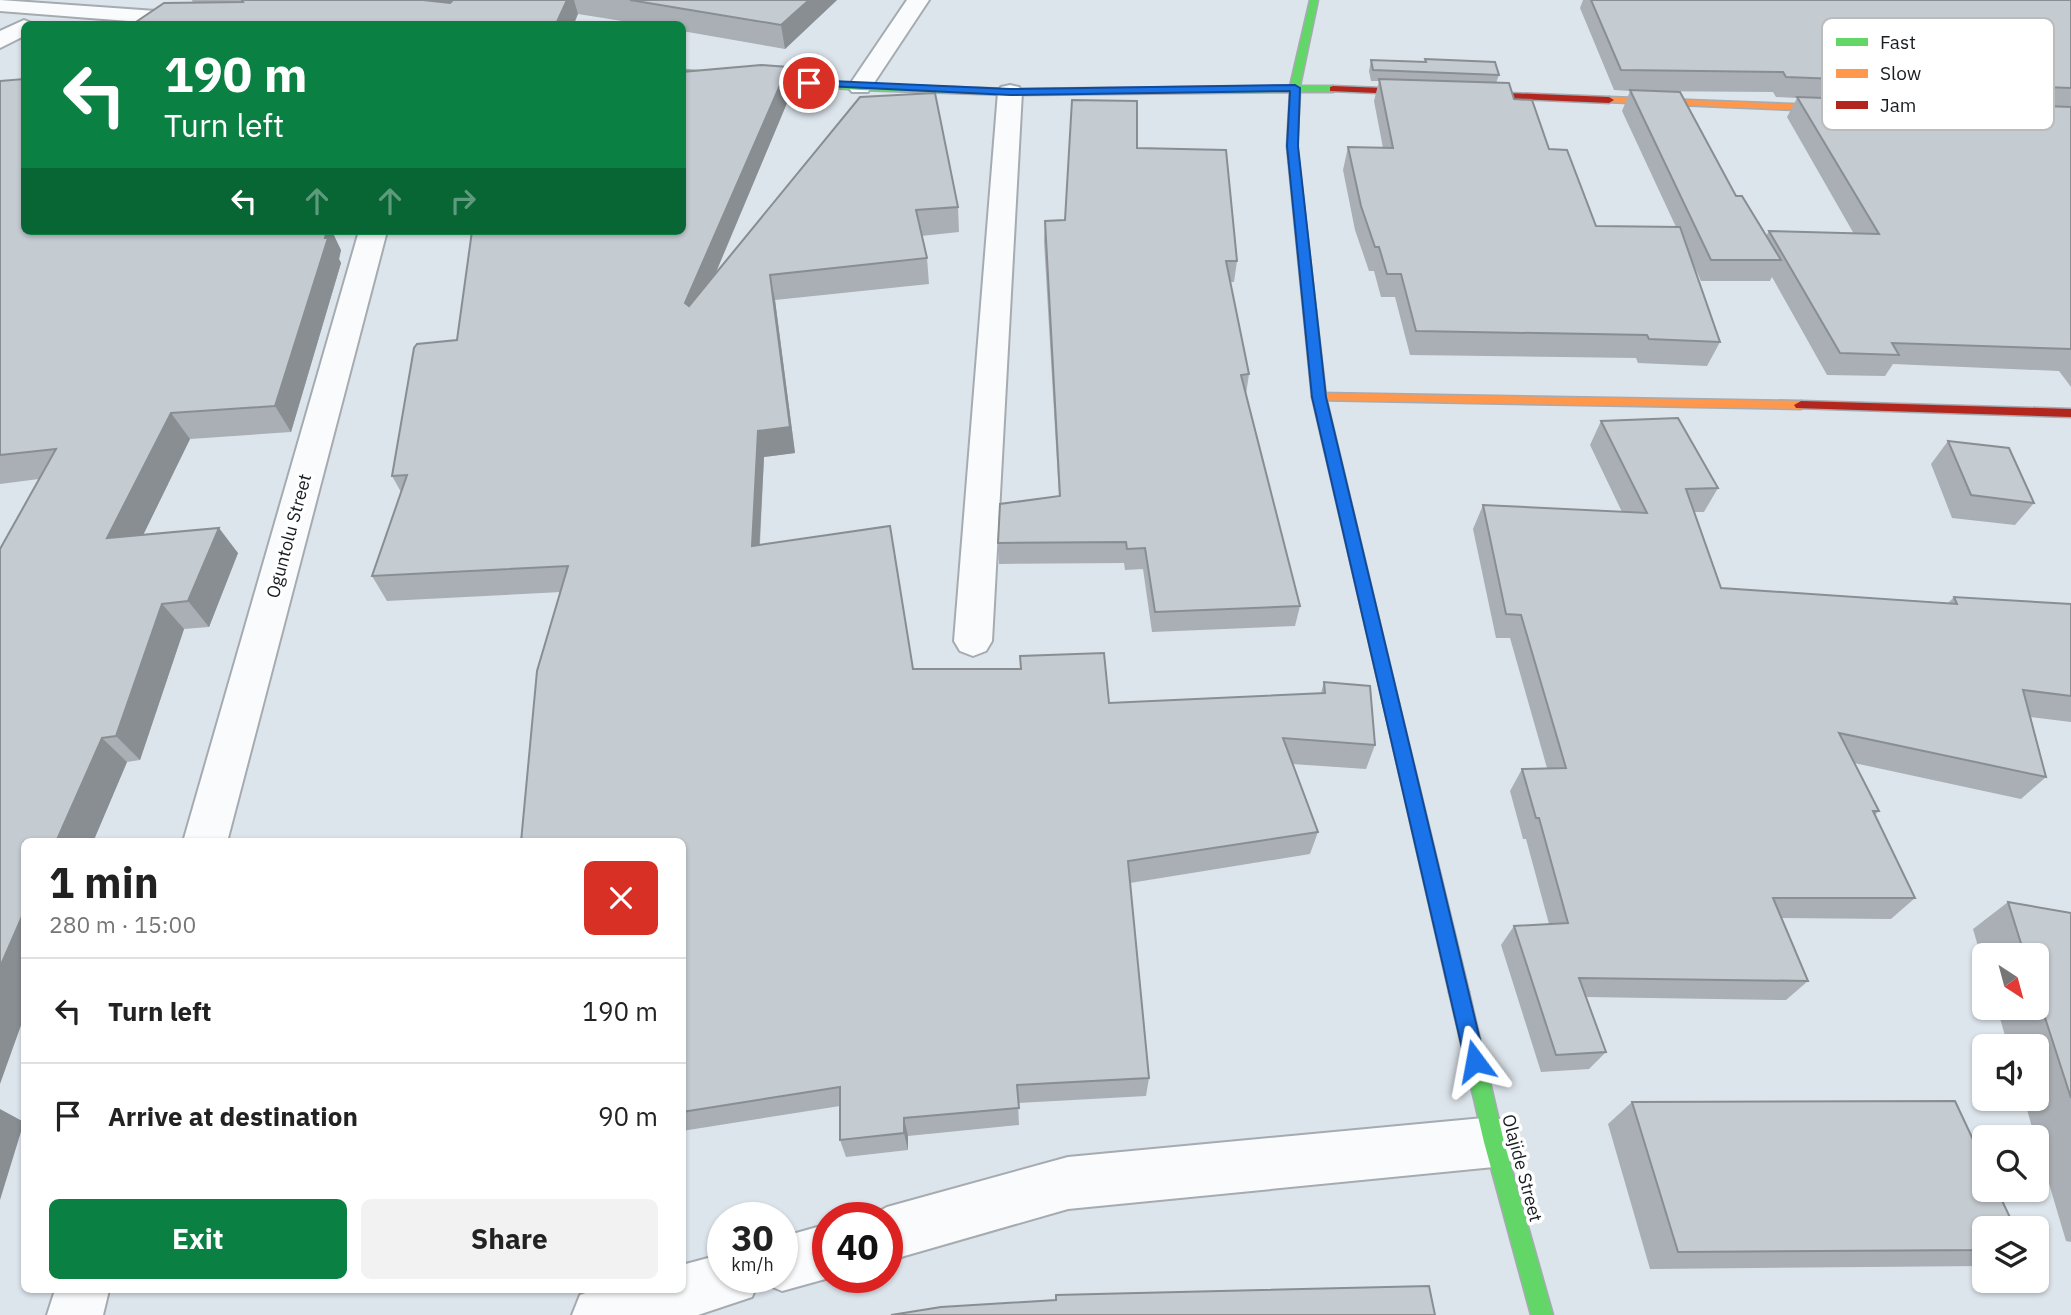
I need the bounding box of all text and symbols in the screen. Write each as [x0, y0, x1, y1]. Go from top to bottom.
legend [1822, 18, 2054, 130]
text: Fast [1880, 30, 1916, 54]
text: 190 m [164, 42, 308, 105]
icon: left [49, 49, 140, 140]
pin [779, 53, 839, 113]
text: Slow [1880, 61, 1921, 85]
icon: arrive [790, 64, 828, 102]
text: Jam [1880, 93, 1916, 117]
text: Turn left [164, 104, 284, 146]
icon: left [225, 182, 263, 220]
icon: ahead [298, 182, 336, 220]
icon: ahead [371, 182, 409, 220]
icon: right [444, 182, 482, 220]
street label: Oguntolu Street [261, 471, 316, 601]
text: 1 min [49, 855, 159, 910]
button: close [584, 861, 658, 935]
text: 280 m · 15:00 [49, 909, 196, 939]
north arrow [1972, 943, 2049, 1020]
map controls [1972, 943, 2049, 1293]
icon: left [49, 992, 87, 1030]
text: Turn left [108, 994, 211, 1028]
text: 190 m [582, 994, 658, 1028]
position arrow [1438, 1024, 1512, 1098]
button: sound [1972, 1034, 2049, 1111]
icon: arrive [49, 1097, 87, 1135]
text: Arrive at destination [108, 1099, 358, 1133]
text: 90 m [598, 1099, 658, 1133]
street label: Olajide Street [1497, 1112, 1548, 1224]
button: search [1972, 1125, 2049, 1202]
button: Exit [49, 1199, 347, 1279]
button: Share [361, 1199, 658, 1279]
speed limit sign: 40 [812, 1202, 903, 1293]
text: 30 [731, 1215, 774, 1261]
button: layers [1972, 1216, 2049, 1293]
text: km/h [731, 1253, 774, 1276]

